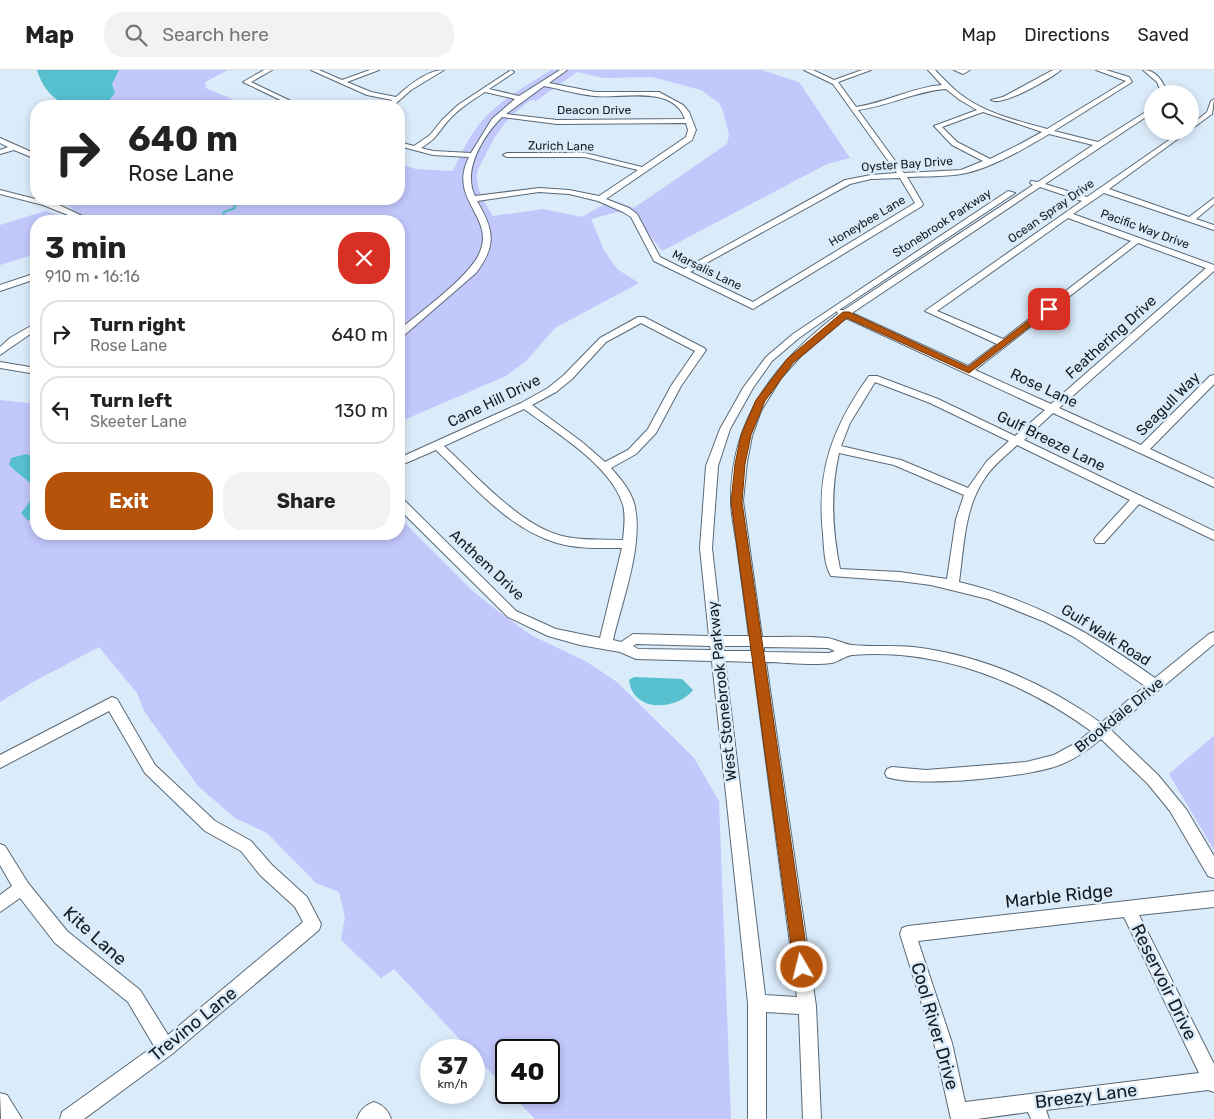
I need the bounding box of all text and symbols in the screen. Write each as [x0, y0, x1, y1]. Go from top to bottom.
search box [104, 12, 454, 57]
text: Map [25, 21, 74, 49]
icon: search [122, 21, 150, 49]
text: Search here [162, 23, 269, 46]
text: Map [961, 24, 996, 46]
text: Directions [1024, 24, 1110, 46]
text: Saved [1138, 24, 1189, 46]
map controls [1144, 85, 1199, 140]
button: search [1144, 85, 1199, 140]
street label: Deacon Drive [557, 103, 631, 117]
text: 640 m [128, 118, 238, 160]
icon: right [45, 120, 110, 185]
street label: Zurich Lane [528, 138, 594, 154]
street label: Oyster Bay Drive [861, 154, 954, 174]
text: Rose Lane [128, 160, 234, 187]
street label: Ocean Spray Drive [1005, 176, 1097, 246]
street label: Stonebrook Parkway [890, 186, 994, 260]
street label: Honeybee Lane [826, 193, 908, 249]
street label: Pacific Way Drive [1099, 206, 1192, 252]
text: 3 min [45, 230, 127, 266]
button: close [338, 232, 390, 284]
street label: Marsalis Lane [670, 247, 744, 293]
text: 910 m · 16:16 [45, 267, 140, 286]
pin [1028, 288, 1070, 330]
street label: Feathering Drive [1062, 292, 1160, 382]
icon: arrive [1035, 295, 1063, 323]
text: Turn right [90, 313, 185, 336]
icon: right [47, 320, 75, 348]
text: 640 m [331, 323, 388, 346]
text: Rose Lane [90, 336, 167, 355]
street label: Rose Lane [1007, 365, 1081, 411]
street label: Seagull Way [1132, 368, 1204, 440]
street label: Cane Hill Drive [445, 371, 543, 431]
text: Turn left [90, 389, 172, 412]
icon: left [47, 396, 75, 424]
text: 130 m [335, 399, 388, 422]
street label: Gulf Breeze Lane [994, 407, 1108, 475]
text: Skeeter Lane [90, 412, 187, 431]
button: Exit [45, 472, 213, 530]
button: Share [223, 472, 390, 530]
street label: Anthem Drive [446, 526, 528, 604]
street label: West Stonebrook Parkway [704, 600, 740, 782]
street label: Gulf Walk Road [1058, 600, 1154, 670]
street label: Brookdale Drive [1071, 674, 1167, 756]
street label: Marble Ridge [1004, 879, 1114, 913]
street label: Kite Lane [59, 902, 131, 970]
street label: Reservoir Drive [1126, 920, 1202, 1044]
position arrow [775, 940, 827, 992]
street label: Cool River Drive [906, 960, 964, 1092]
street label: Trevino Lane [145, 982, 241, 1066]
speed limit sign: 40 [495, 1039, 560, 1104]
text: 37 [437, 1051, 468, 1080]
text: km/h [438, 1077, 467, 1091]
street label: Breezy Lane [1034, 1079, 1138, 1113]

